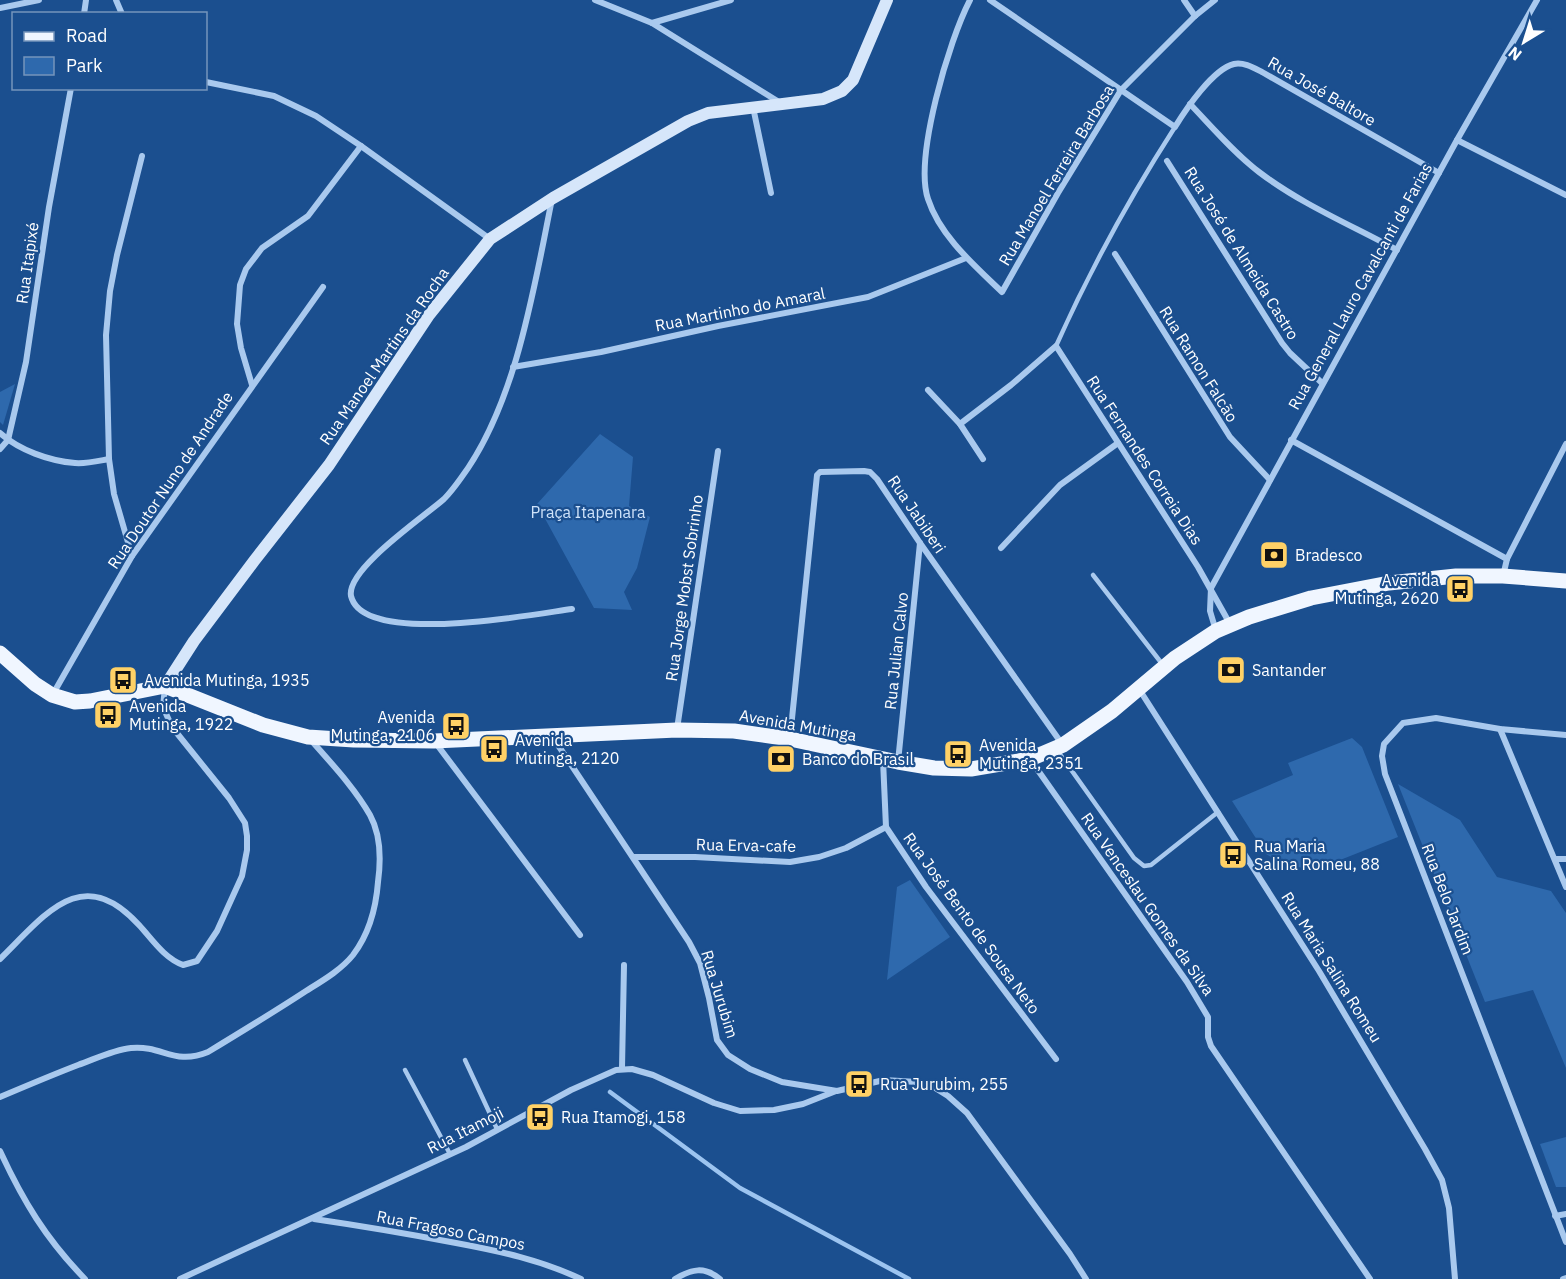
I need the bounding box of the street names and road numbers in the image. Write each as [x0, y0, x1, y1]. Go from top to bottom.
street label: Rua José Baltore [1264, 52, 1380, 130]
street label: Rua Manoel Ferreira Barbosa [994, 81, 1118, 269]
street label: Rua General Lauro Cavalcanti de Farias [1284, 159, 1436, 413]
street label: Rua José de Almeida Castro [1180, 163, 1304, 343]
street label: Rua Itapixé [11, 221, 43, 305]
street label: Rua Manoel Martins da Rocha [315, 263, 453, 449]
street label: Rua Martinho do Amaral [653, 283, 827, 335]
street label: Rua Ramon Falcão [1155, 302, 1243, 426]
street label: Rua Fernandes Correia Dias [1083, 372, 1207, 548]
street label: Rua Doutor Nuno de Andrade [103, 387, 237, 573]
street label: Rua Jabiberi [884, 471, 950, 557]
street label: Rua Jorge Mobst Sobrinho [661, 493, 707, 683]
street label: Rua Julian Calvo [880, 591, 912, 711]
street label: Avenida Mutinga [738, 705, 859, 745]
street label: Rua Venceslau Gomes da Silva [1077, 809, 1219, 1000]
street label: Rua José Bento de Sousa Neto [899, 828, 1045, 1018]
street label: Rua Erva-cafe [696, 834, 796, 856]
street label: Rua Belo Jardim [1418, 840, 1478, 958]
street label: Rua Maria Salina Romeu [1277, 888, 1387, 1046]
street label: Rua Jurubim [697, 948, 743, 1040]
street label: Rua Itamoji [423, 1102, 507, 1158]
street label: Rua Fragoso Campos [375, 1206, 527, 1254]

